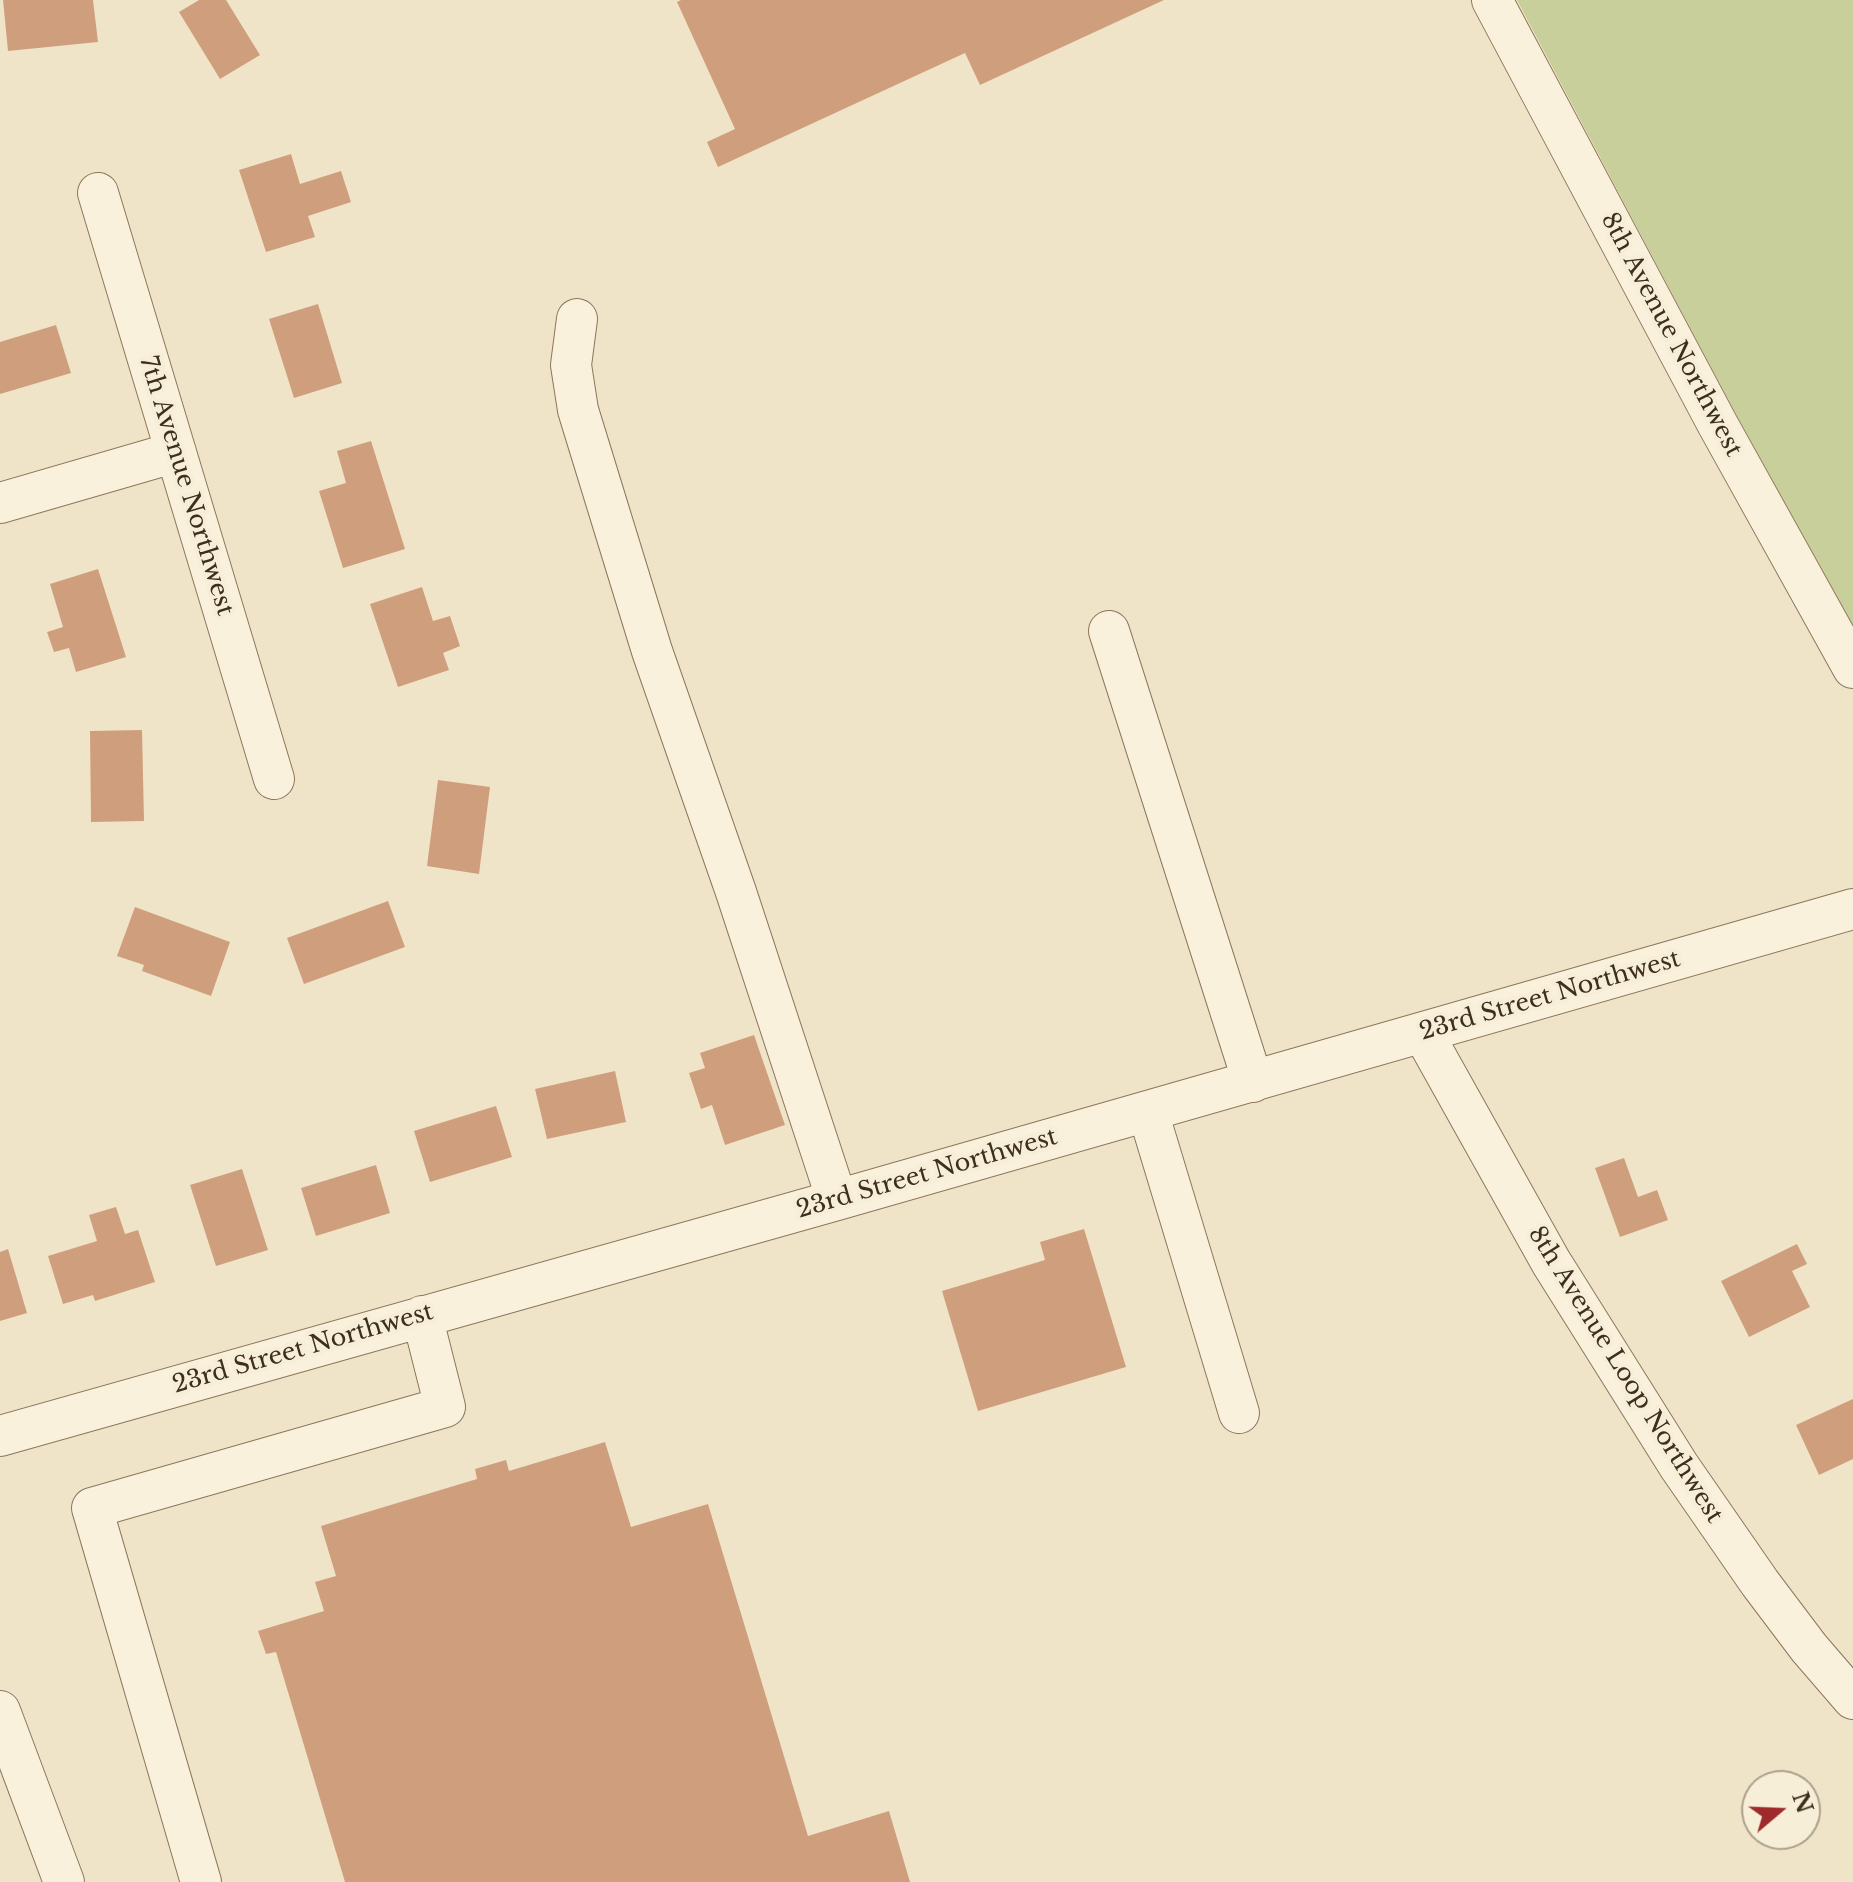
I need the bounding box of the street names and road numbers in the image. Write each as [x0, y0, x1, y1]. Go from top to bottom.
street label: 8th Avenue Northwest [1594, 208, 1748, 462]
street label: 7th Avenue Northwest [133, 353, 239, 619]
street label: 23rd Street Northwest [1416, 945, 1684, 1047]
street label: 23rd Street Northwest [793, 1123, 1061, 1225]
street label: 8th Avenue Loop Northwest [1522, 1221, 1728, 1529]
street label: 23rd Street Northwest [169, 1298, 437, 1400]

